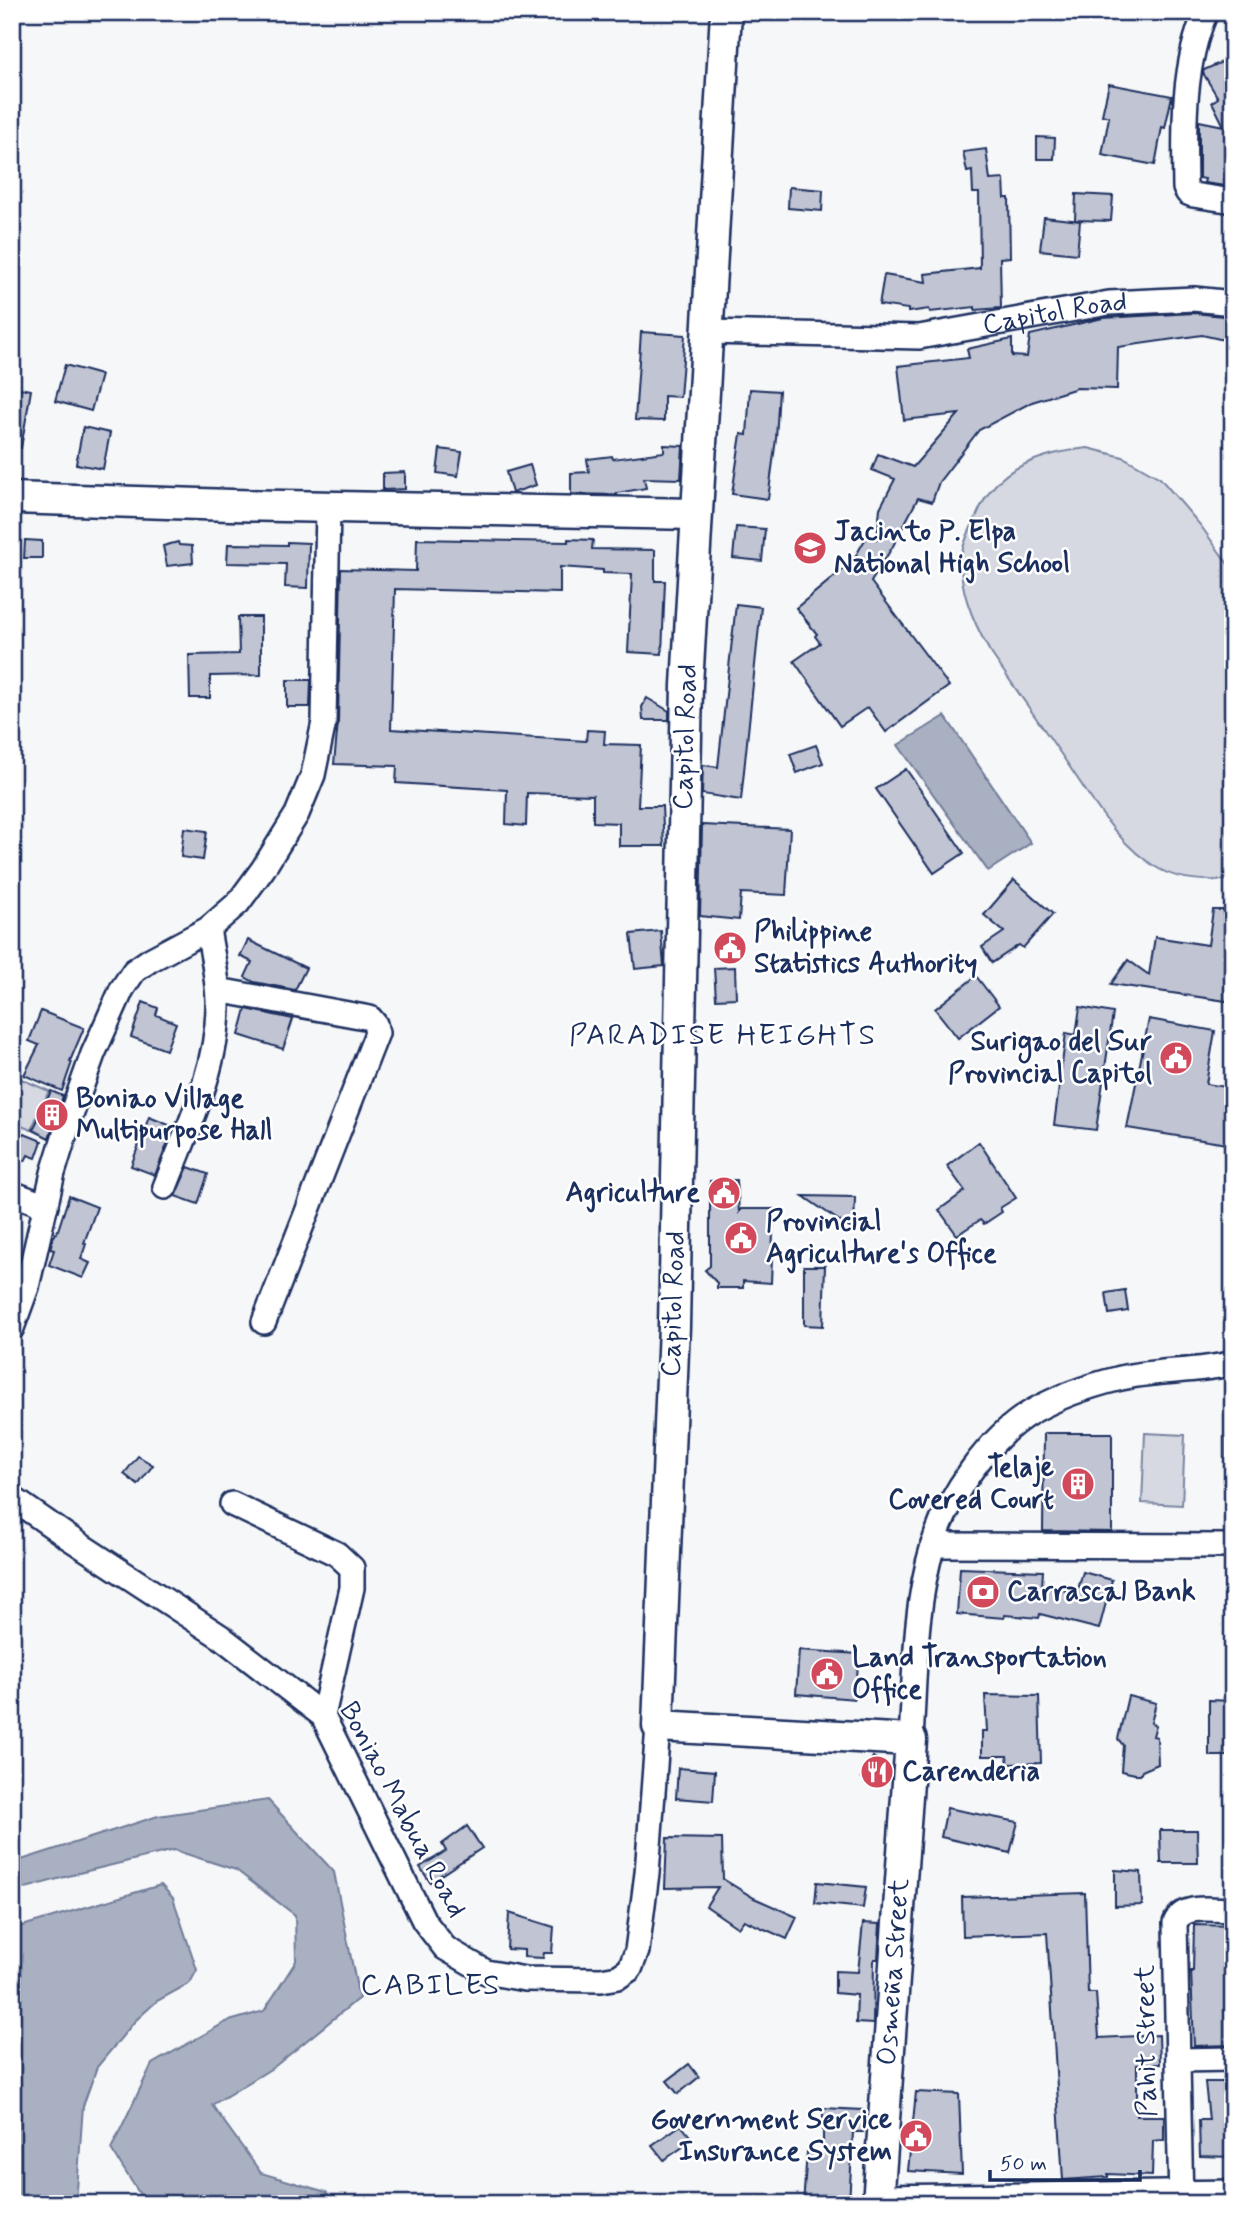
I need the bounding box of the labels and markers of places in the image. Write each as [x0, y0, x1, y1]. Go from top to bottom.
place label: Jacinto P. Elpa National High School [834, 514, 1070, 584]
school or university icon: Jacinto P. Elpa National High School [791, 529, 829, 567]
place label: Philippine Statistics Authority [754, 914, 978, 983]
public building icon: Philippine Statistics Authority [711, 929, 749, 967]
place label: Surigao del Sur Provincial Capitol [948, 1024, 1152, 1093]
public building icon: Surigao del Sur Provincial Capitol [1157, 1039, 1195, 1077]
place label: Boniao Village Multipurpose Hall [76, 1081, 272, 1150]
building icon: Boniao Village Multipurpose Hall [33, 1096, 71, 1134]
public building icon: Agriculture [705, 1174, 743, 1212]
place label: Agriculture [565, 1175, 700, 1213]
place label: Provincial Agriculture's Office [766, 1204, 997, 1274]
public building icon: Provincial Agriculture's Office [722, 1219, 760, 1257]
place label: Telaje Covered Court [888, 1450, 1055, 1519]
building icon: Telaje Covered Court [1059, 1465, 1097, 1503]
bank icon: Carrascal Bank [964, 1573, 1002, 1611]
place label: Carrascal Bank [1007, 1574, 1196, 1611]
place label: Land Transportation Office [852, 1640, 1107, 1709]
public building icon: Land Transportation Office [808, 1655, 846, 1693]
restaurant icon: Carenderia [858, 1753, 896, 1791]
place label: Carenderia [902, 1754, 1040, 1791]
place label: Government Service Insurance System [650, 2102, 892, 2171]
public building icon: Government Service Insurance System [897, 2117, 935, 2155]

